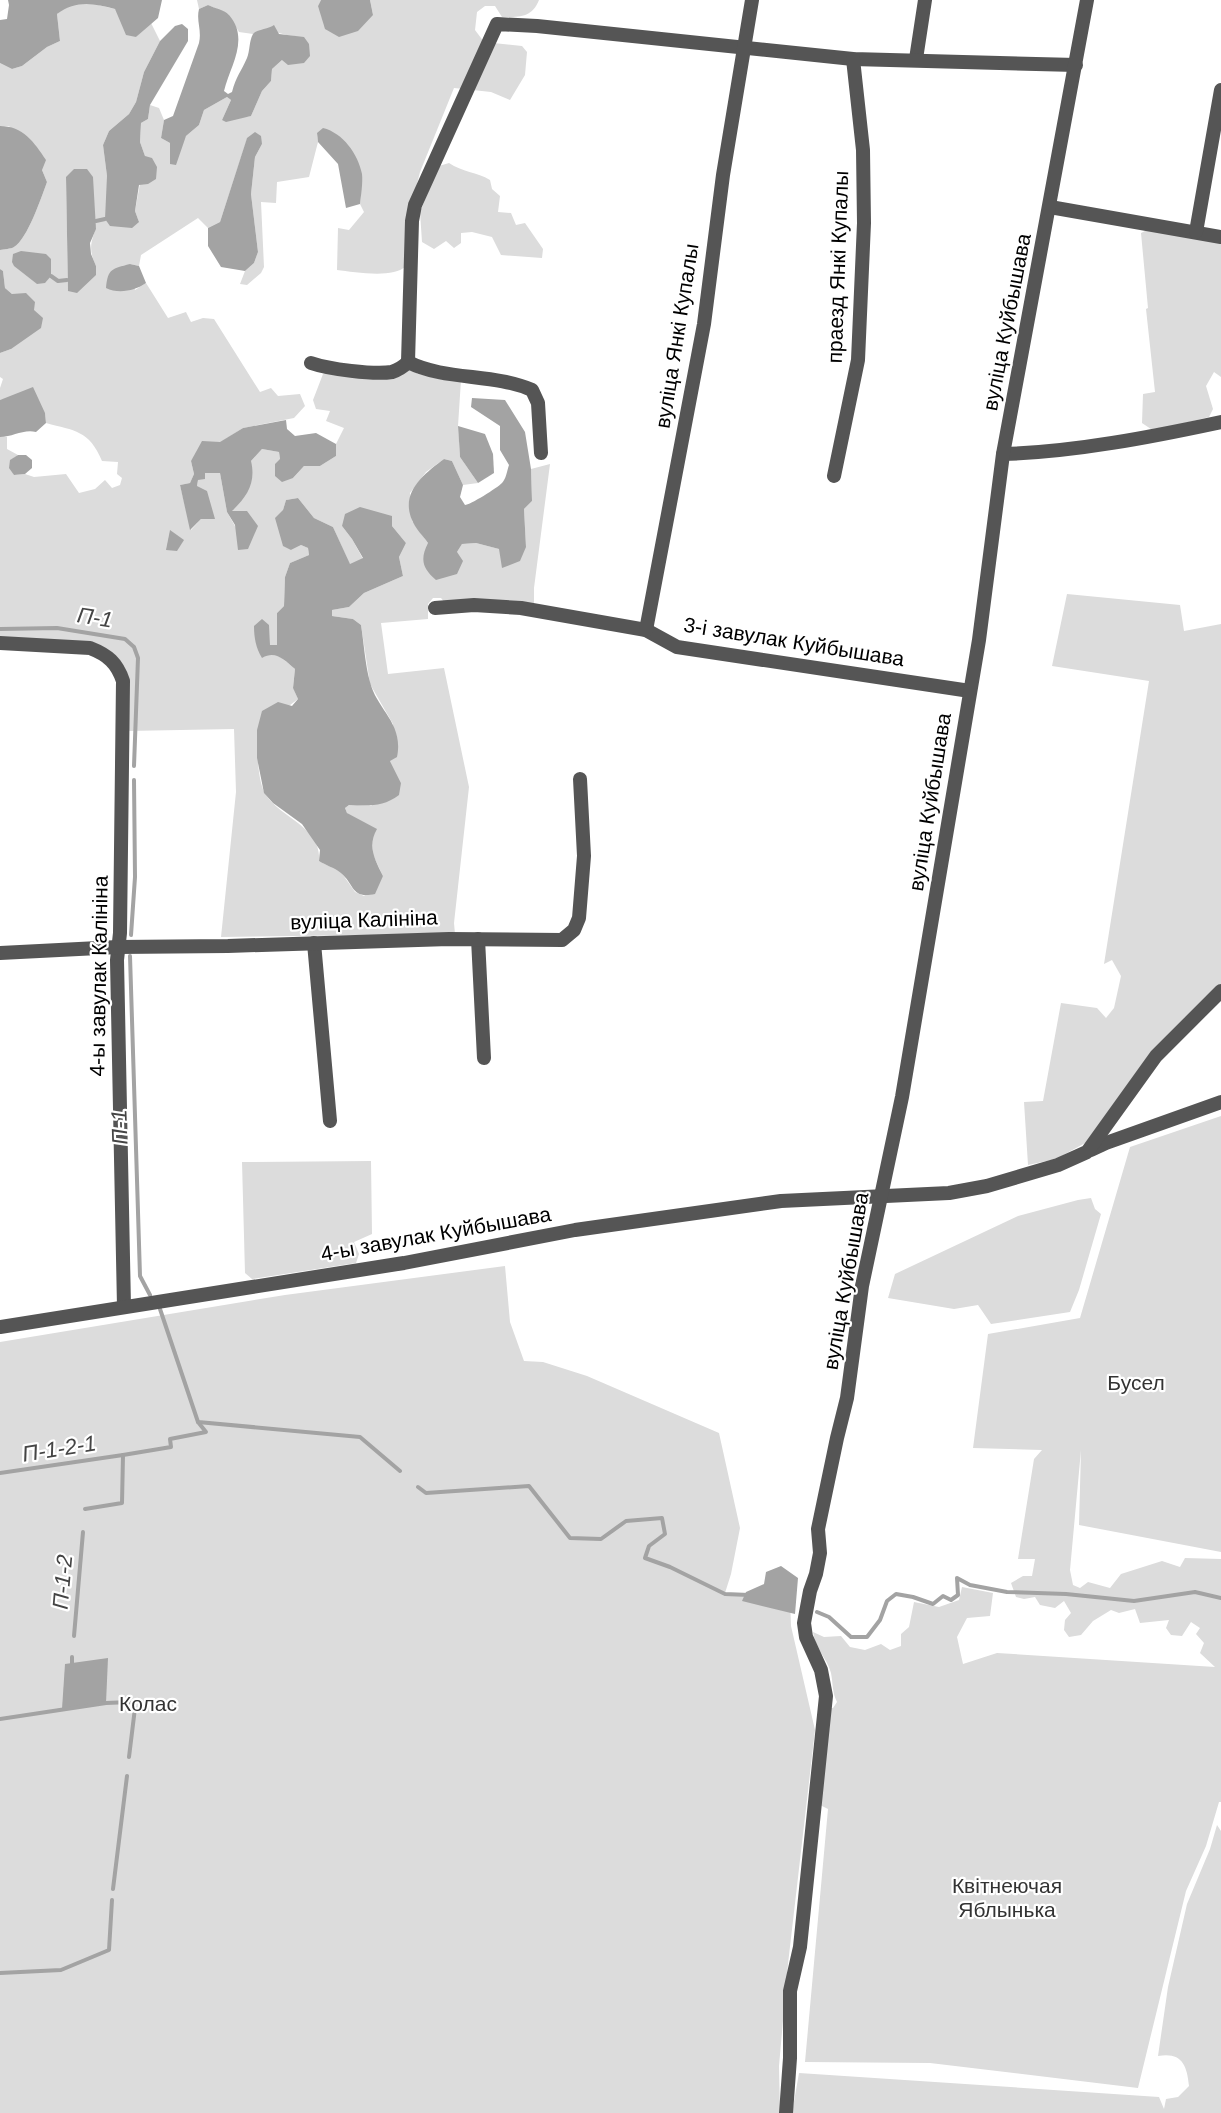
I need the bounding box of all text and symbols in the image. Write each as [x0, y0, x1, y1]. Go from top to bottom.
street label: праезд Янкі Купалы [823, 170, 852, 364]
street label: вуліца Куйбышава [978, 231, 1035, 412]
street label: вуліца Янкі Купалы [651, 242, 702, 430]
water label: П-1 [75, 602, 114, 633]
street label: 3-і завулак Куйбышава [682, 613, 906, 670]
street label: вуліца Куйбышава [904, 711, 955, 893]
street label: 4-ы завулак Калініна [85, 875, 112, 1077]
street label: вуліца Калініна [290, 905, 438, 934]
water label: П-1 [106, 1109, 133, 1145]
street label: вуліца Куйбышава [819, 1190, 873, 1371]
street label: 4-ы завулак Куйбышава [319, 1202, 553, 1265]
park label: Бусел [1107, 1371, 1165, 1394]
water label: П-1-2-1 [20, 1430, 98, 1467]
water label: П-1-2 [48, 1554, 77, 1611]
park label: Колас [119, 1692, 177, 1715]
park label: Квітнеючая Яблынька [952, 1874, 1062, 1921]

